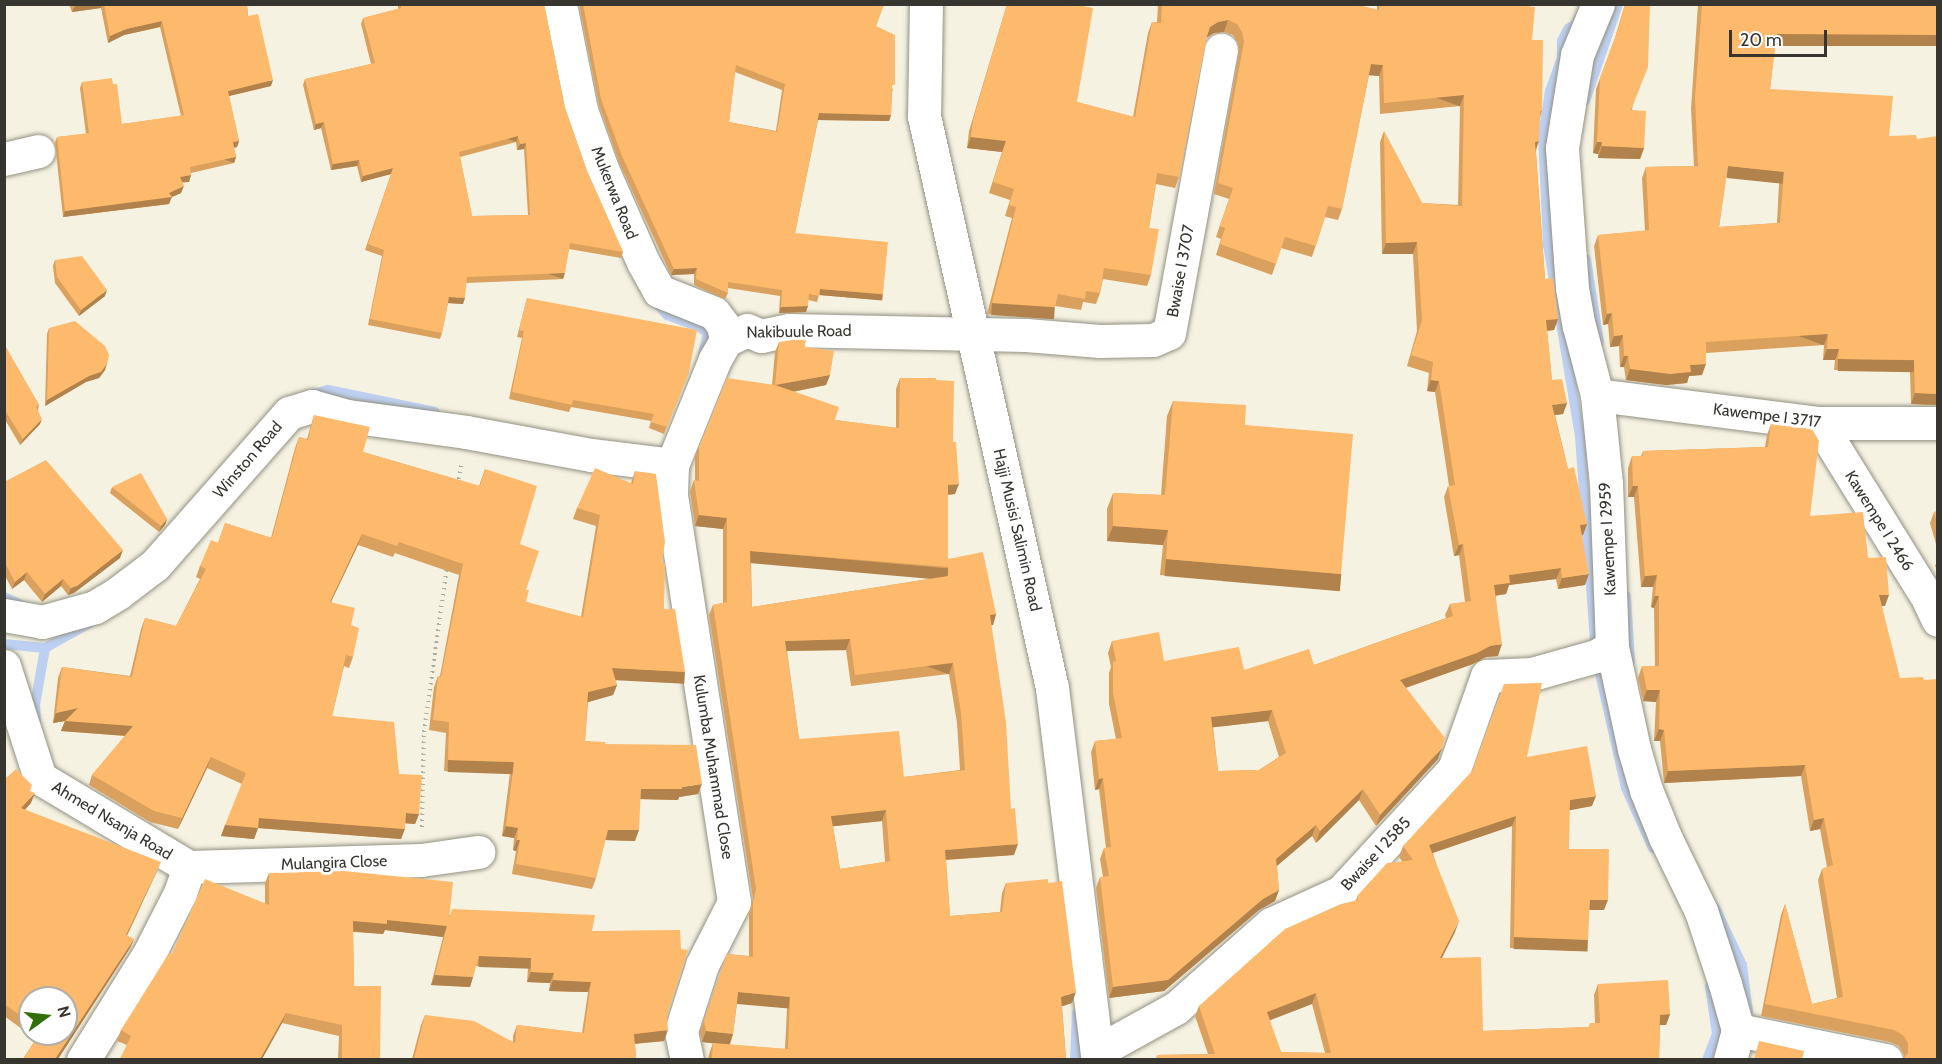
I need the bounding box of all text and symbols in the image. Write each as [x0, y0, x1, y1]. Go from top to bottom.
scale bar [1732, 18, 1830, 56]
text: 20 m [1740, 29, 1782, 51]
street label: Mukerwa Road [587, 144, 641, 242]
street label: Bwaise I 3707 [1163, 223, 1199, 319]
street label: Nakibuule Road [746, 321, 852, 343]
street label: Kawempe I 3717 [1712, 400, 1822, 432]
street label: Winston Road [209, 418, 287, 502]
street label: Hajji Musisi Salimin Road [989, 447, 1045, 613]
street label: Kawempe I 2466 [1841, 467, 1917, 575]
street label: Kawempe I 2959 [1595, 482, 1621, 596]
street label: Kulumba Muhammad Close [689, 673, 737, 861]
street label: Ahmed Nsanja Road [48, 778, 176, 864]
street label: Bwaise I 2585 [1337, 813, 1415, 895]
street label: Mulangira Close [280, 852, 388, 874]
north arrow [18, 986, 78, 1046]
text: N [53, 1004, 75, 1020]

